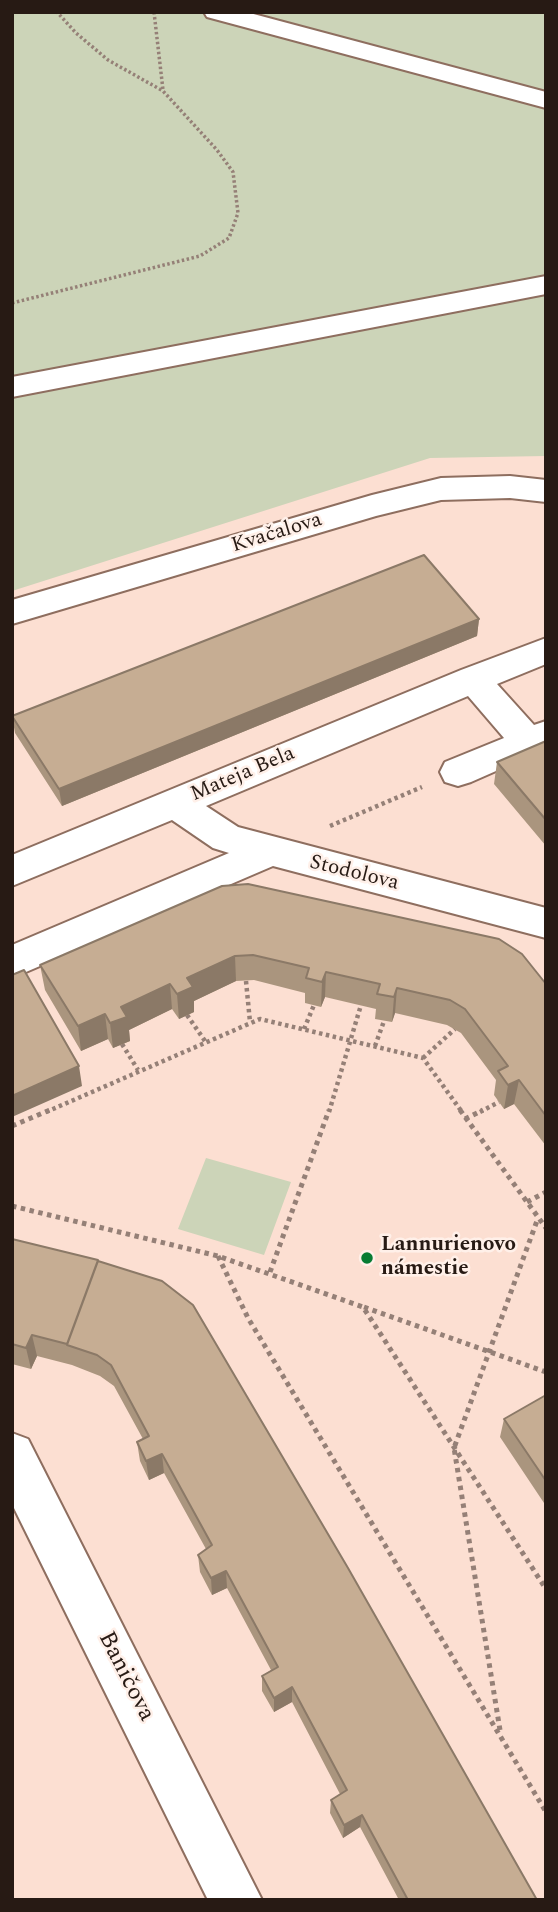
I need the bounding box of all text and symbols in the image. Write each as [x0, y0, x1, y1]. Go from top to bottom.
street label: Kvačalova [229, 508, 325, 560]
street label: Mateja Bela [187, 742, 299, 808]
street label: Stodolova [307, 851, 401, 897]
place label: Lannurienovo námestie [381, 1233, 516, 1283]
marker: Lannurienovo námestie [359, 1250, 375, 1266]
street label: Baničova [90, 1627, 160, 1727]

